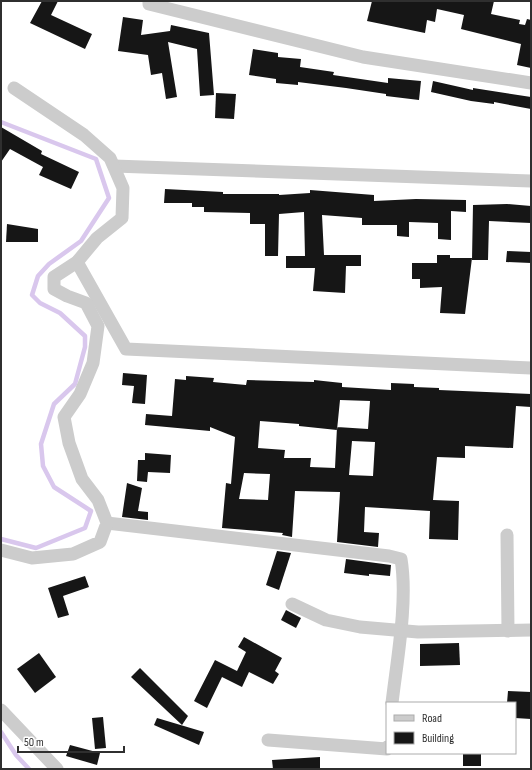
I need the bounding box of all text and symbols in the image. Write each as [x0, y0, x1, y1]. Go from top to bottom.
legend [386, 702, 516, 754]
text: Road [422, 711, 442, 726]
scale bar [18, 728, 124, 754]
text: Building [422, 731, 454, 746]
text: 50 m [24, 735, 44, 750]

